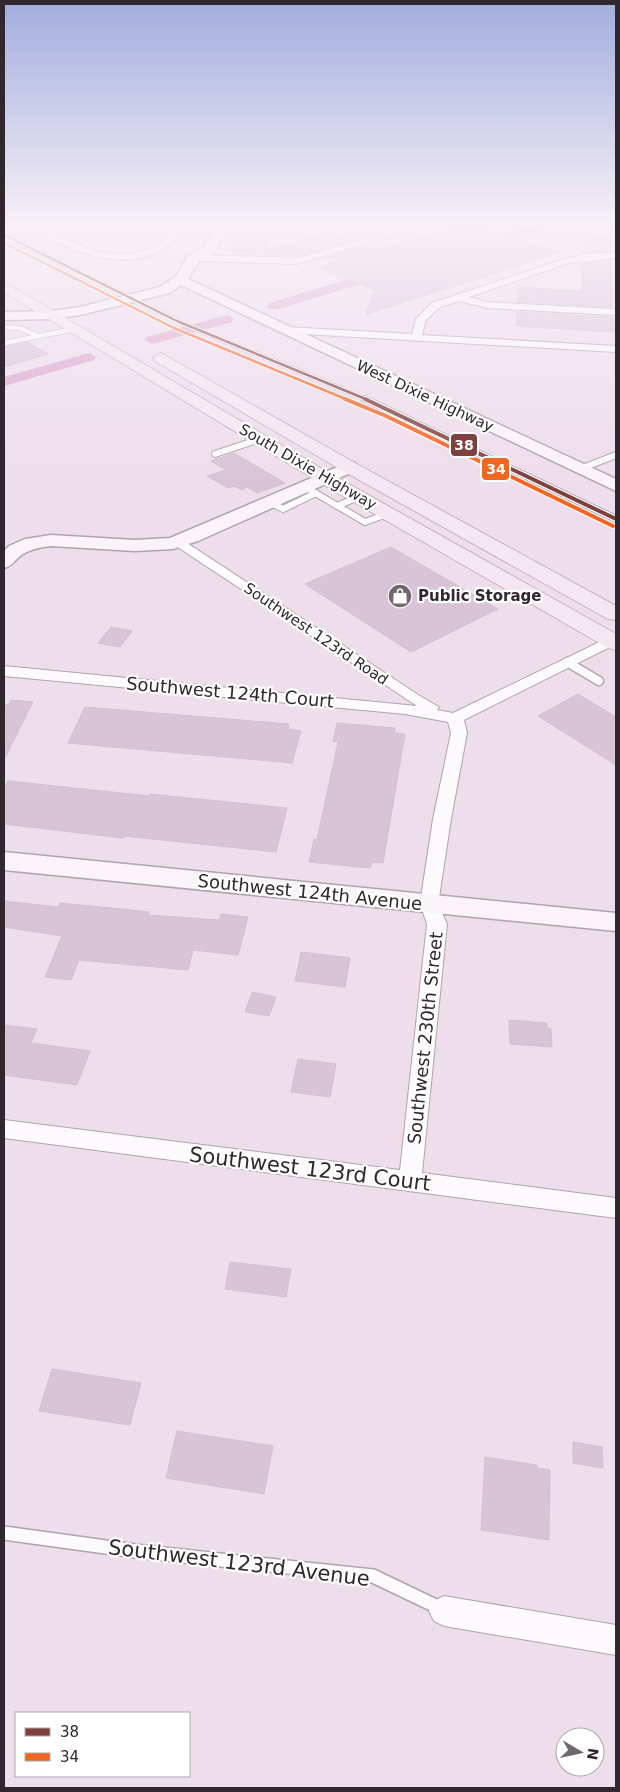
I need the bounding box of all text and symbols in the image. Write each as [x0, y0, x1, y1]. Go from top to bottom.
street label: West Dixie Highway [354, 356, 497, 436]
street label: South Dixie Highway [236, 420, 380, 514]
line badge: 38 [450, 433, 478, 457]
text: 38 [454, 437, 474, 453]
line badge: 34 [481, 457, 510, 481]
text: 34 [486, 461, 506, 477]
street label: Southwest 123rd Road [240, 579, 392, 689]
shop icon: Public Storage [387, 583, 413, 609]
place label: Public Storage [418, 587, 542, 605]
street label: Southwest 124th Court [125, 672, 335, 712]
street label: Southwest 124th Avenue [197, 870, 423, 914]
street label: Southwest 230th Street [403, 931, 447, 1145]
street label: Southwest 123rd Court [188, 1142, 432, 1196]
street label: Southwest 123rd Avenue [107, 1535, 371, 1591]
legend [15, 1712, 190, 1777]
text: 38 [60, 1723, 79, 1741]
north arrow [555, 1727, 605, 1777]
text: N [584, 1747, 602, 1761]
text: 34 [60, 1748, 79, 1766]

